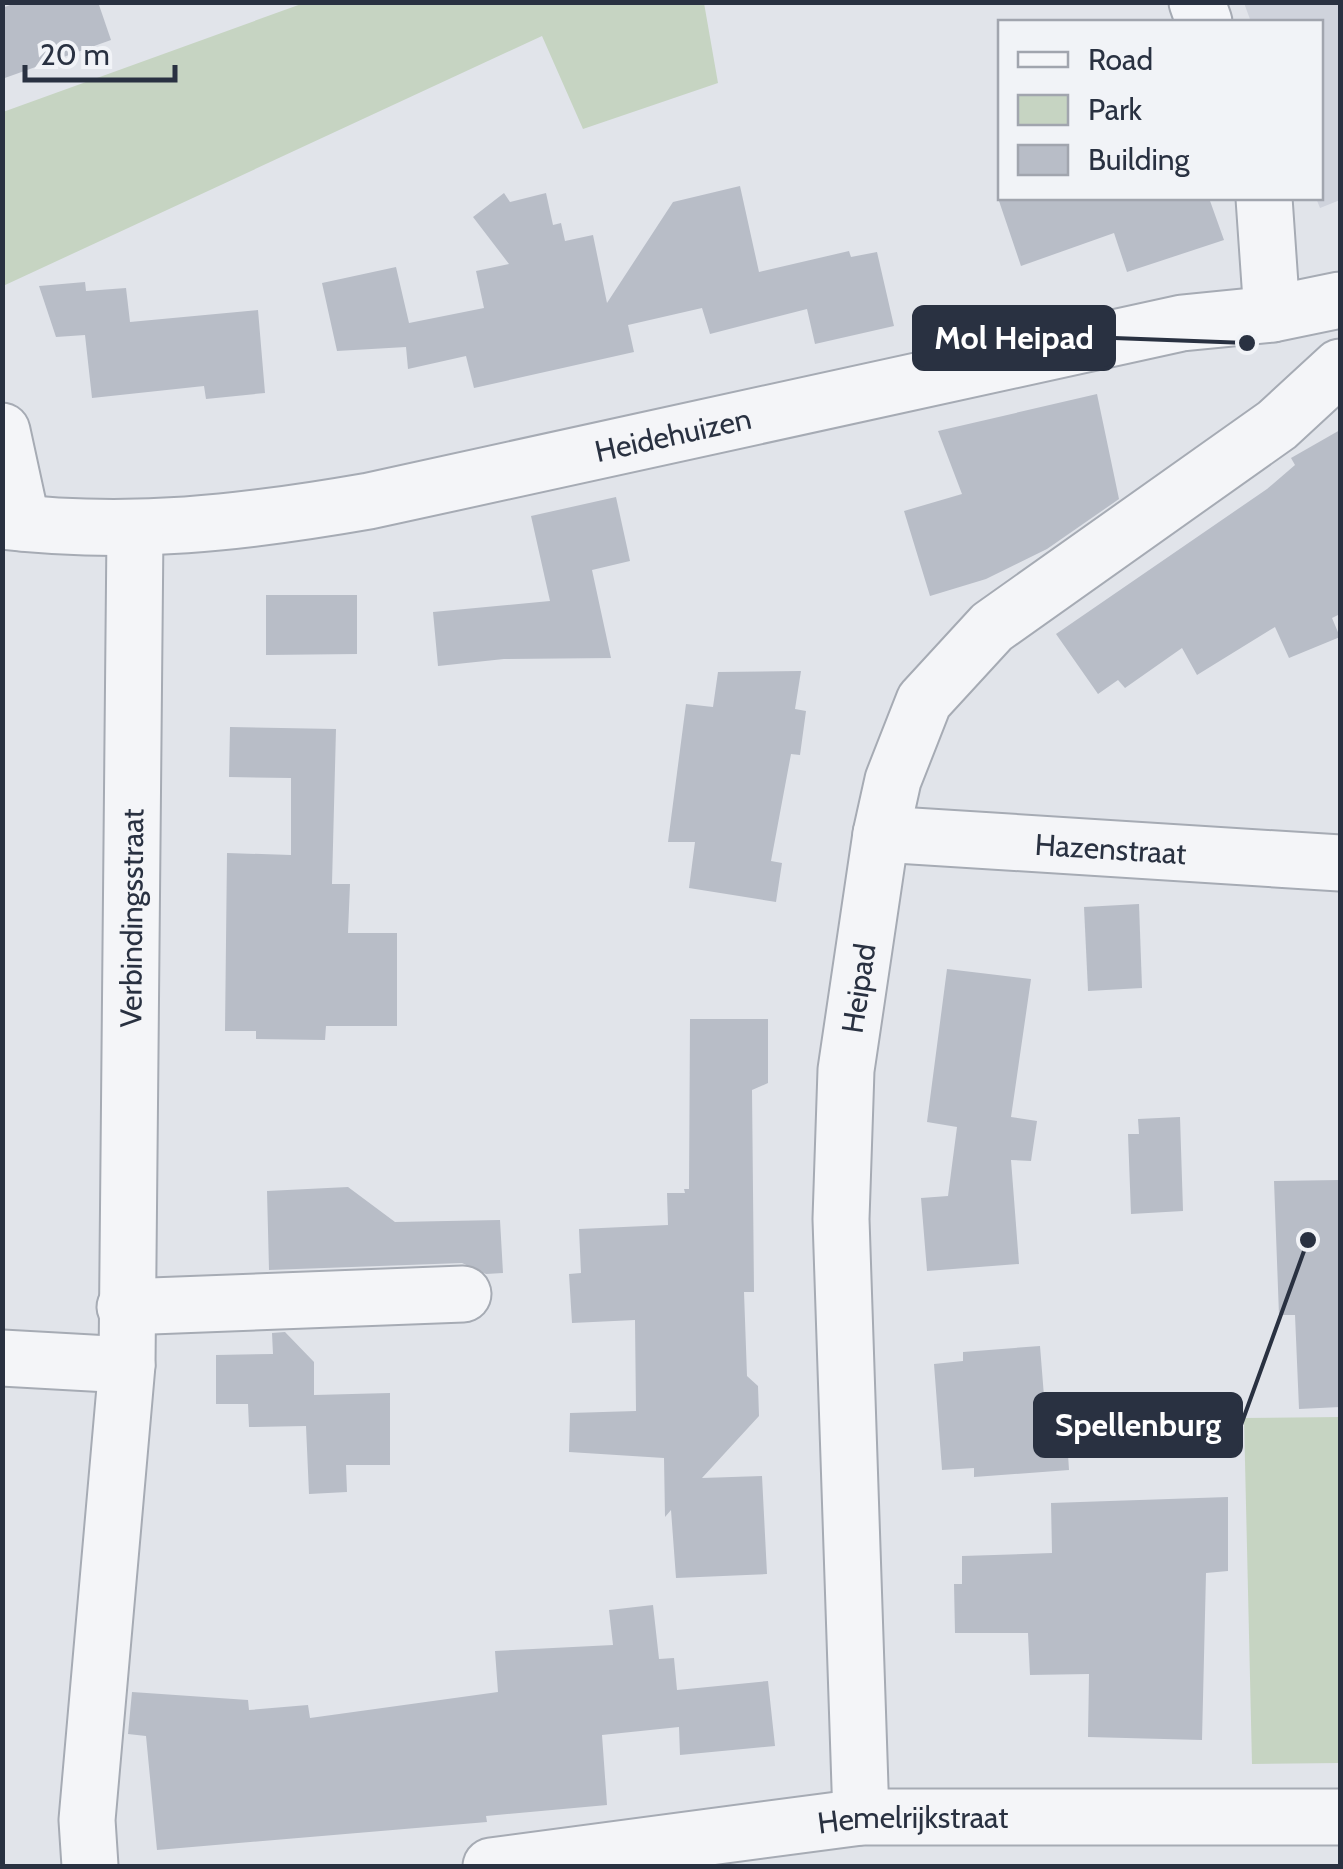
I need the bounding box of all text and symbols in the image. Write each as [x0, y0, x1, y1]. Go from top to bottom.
scale bar [25, 20, 175, 82]
legend [998, 20, 1323, 200]
text: 20 m [40, 36, 110, 73]
text: Road [1088, 41, 1153, 78]
text: Park [1088, 91, 1143, 128]
text: Building [1088, 141, 1191, 178]
callout: Mol Heipad [914, 307, 1114, 369]
text: Mol Heipad [934, 318, 1094, 357]
street label: Heidehuizen [591, 399, 754, 470]
street label: Verbindingsstraat [112, 808, 151, 1027]
street label: Hazenstraat [1034, 825, 1187, 872]
street label: Heipad [833, 941, 883, 1036]
callout: Spellenburg [1035, 1394, 1241, 1456]
text: Spellenburg [1055, 1405, 1221, 1444]
street label: Hemelrijkstraat [815, 1799, 1008, 1841]

